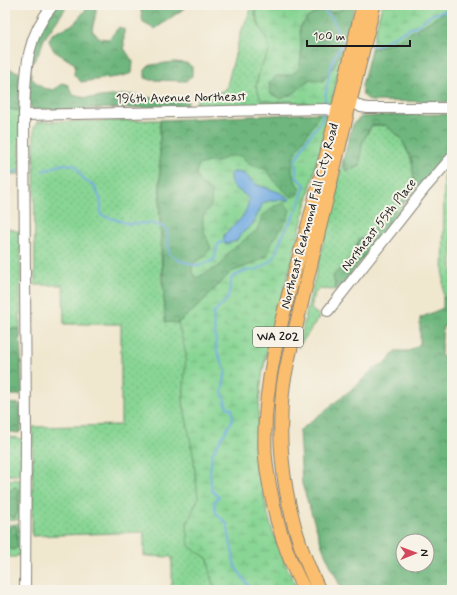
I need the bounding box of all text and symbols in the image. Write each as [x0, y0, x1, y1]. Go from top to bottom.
scale bar [307, 22, 410, 48]
text: 100 m [313, 29, 345, 45]
street label: 196th Avenue Northeast [116, 88, 246, 108]
street label: Northeast Redmond Fall City Road [277, 121, 343, 311]
street label: Northeast 55th Place [337, 175, 421, 275]
road number: WA 202 [253, 327, 303, 347]
north arrow [395, 533, 435, 573]
text: N [417, 549, 431, 557]

